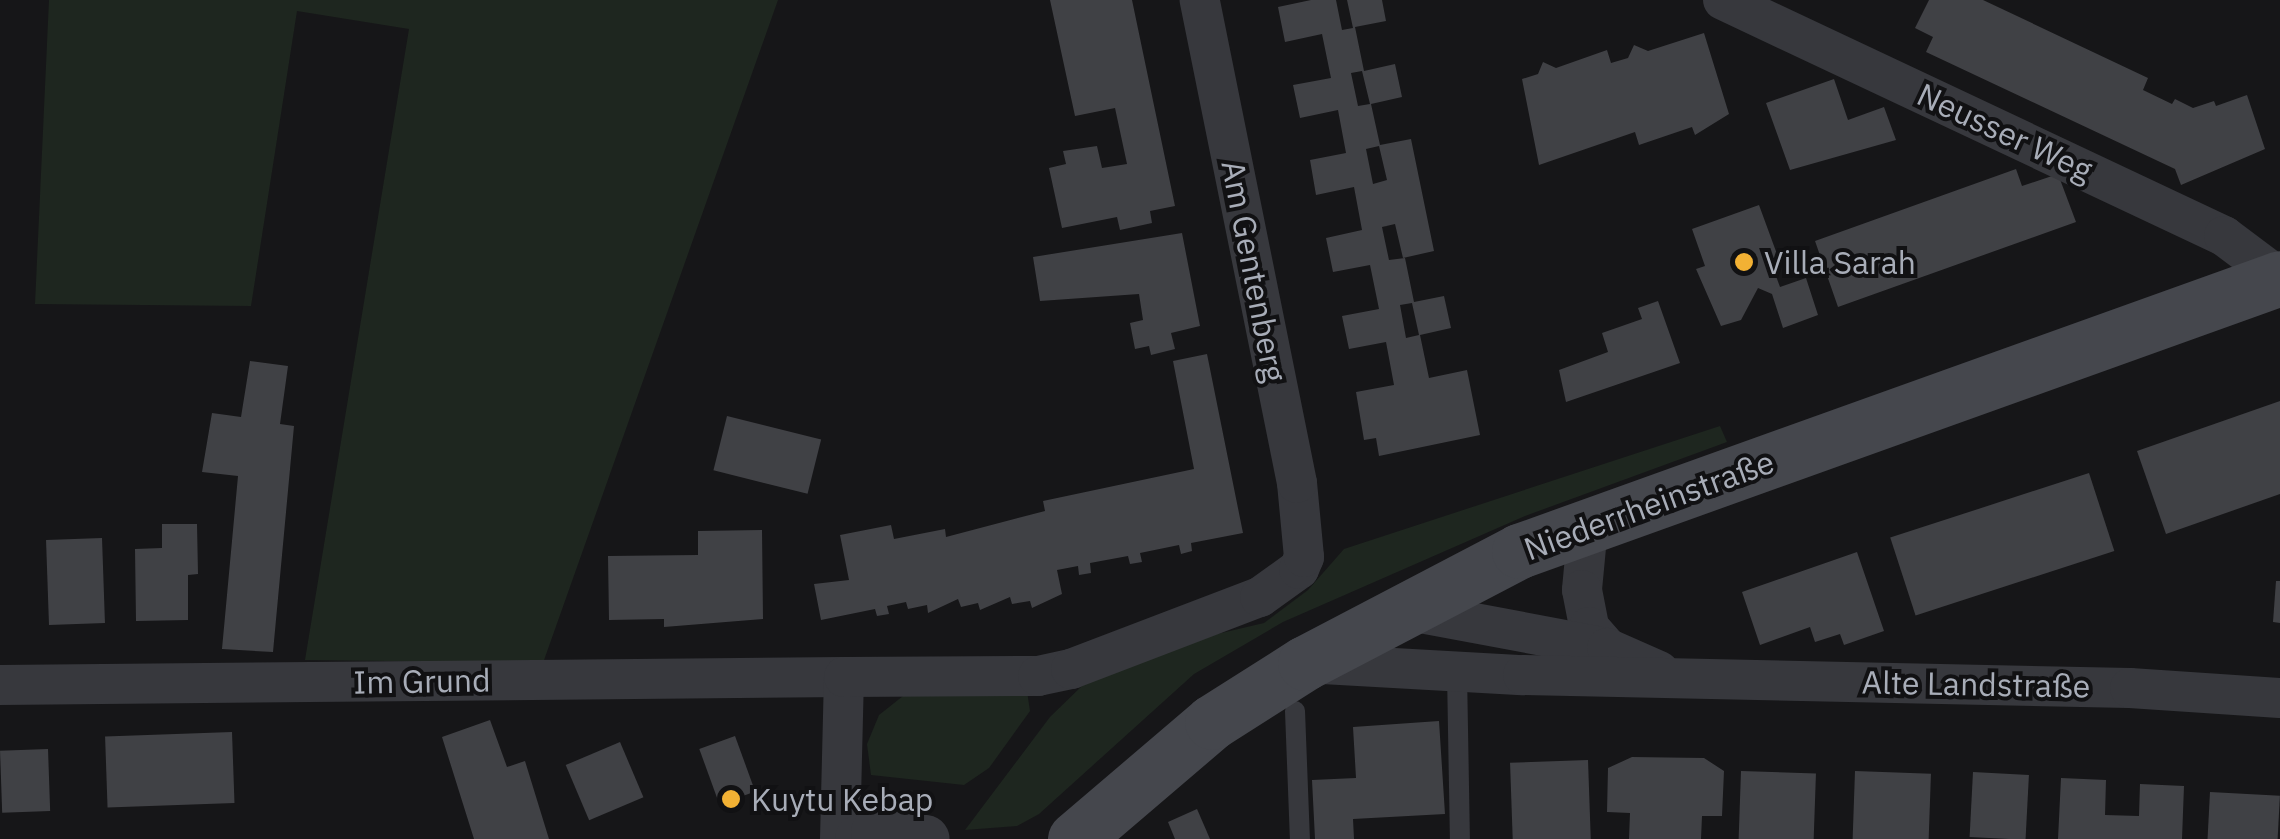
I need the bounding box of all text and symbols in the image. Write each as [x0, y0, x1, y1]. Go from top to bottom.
street label: Neusser Weg [1911, 75, 2099, 189]
street label: Am Gentenberg [1214, 157, 1294, 385]
place label: Villa Sarah [1764, 243, 1916, 281]
marker: Villa Sarah [1733, 251, 1755, 273]
street label: Niederrheinstraße [1519, 442, 1779, 568]
street label: Im Grund [353, 661, 491, 701]
street label: Alte Landstraße [1861, 663, 2091, 705]
place label: Kuytu Kebap [751, 780, 933, 818]
marker: Kuytu Kebap [720, 788, 742, 810]

